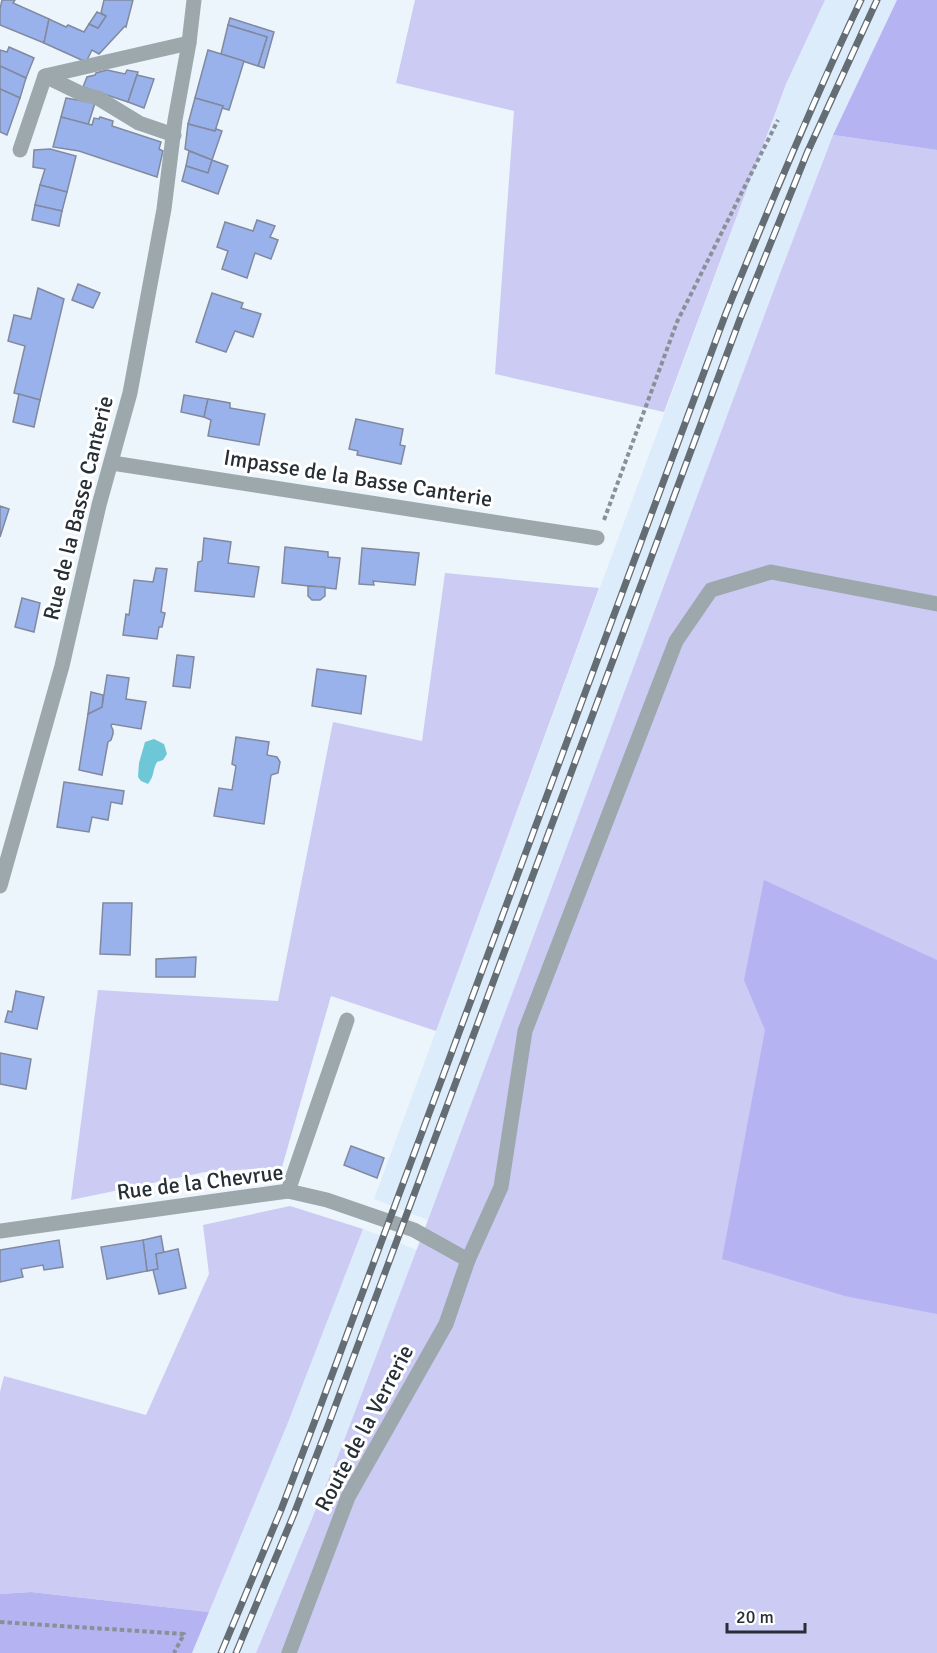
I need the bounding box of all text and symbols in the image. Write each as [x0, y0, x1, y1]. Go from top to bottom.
street label: Rue de la Basse Canterie [37, 393, 119, 623]
street label: Impasse de la Basse Canterie [222, 443, 494, 513]
street label: Rue de la Chevrue [115, 1158, 285, 1206]
street label: Route de la Verrerie [309, 1340, 419, 1516]
scale bar [727, 1596, 805, 1634]
text: 20 m [736, 1606, 774, 1628]

